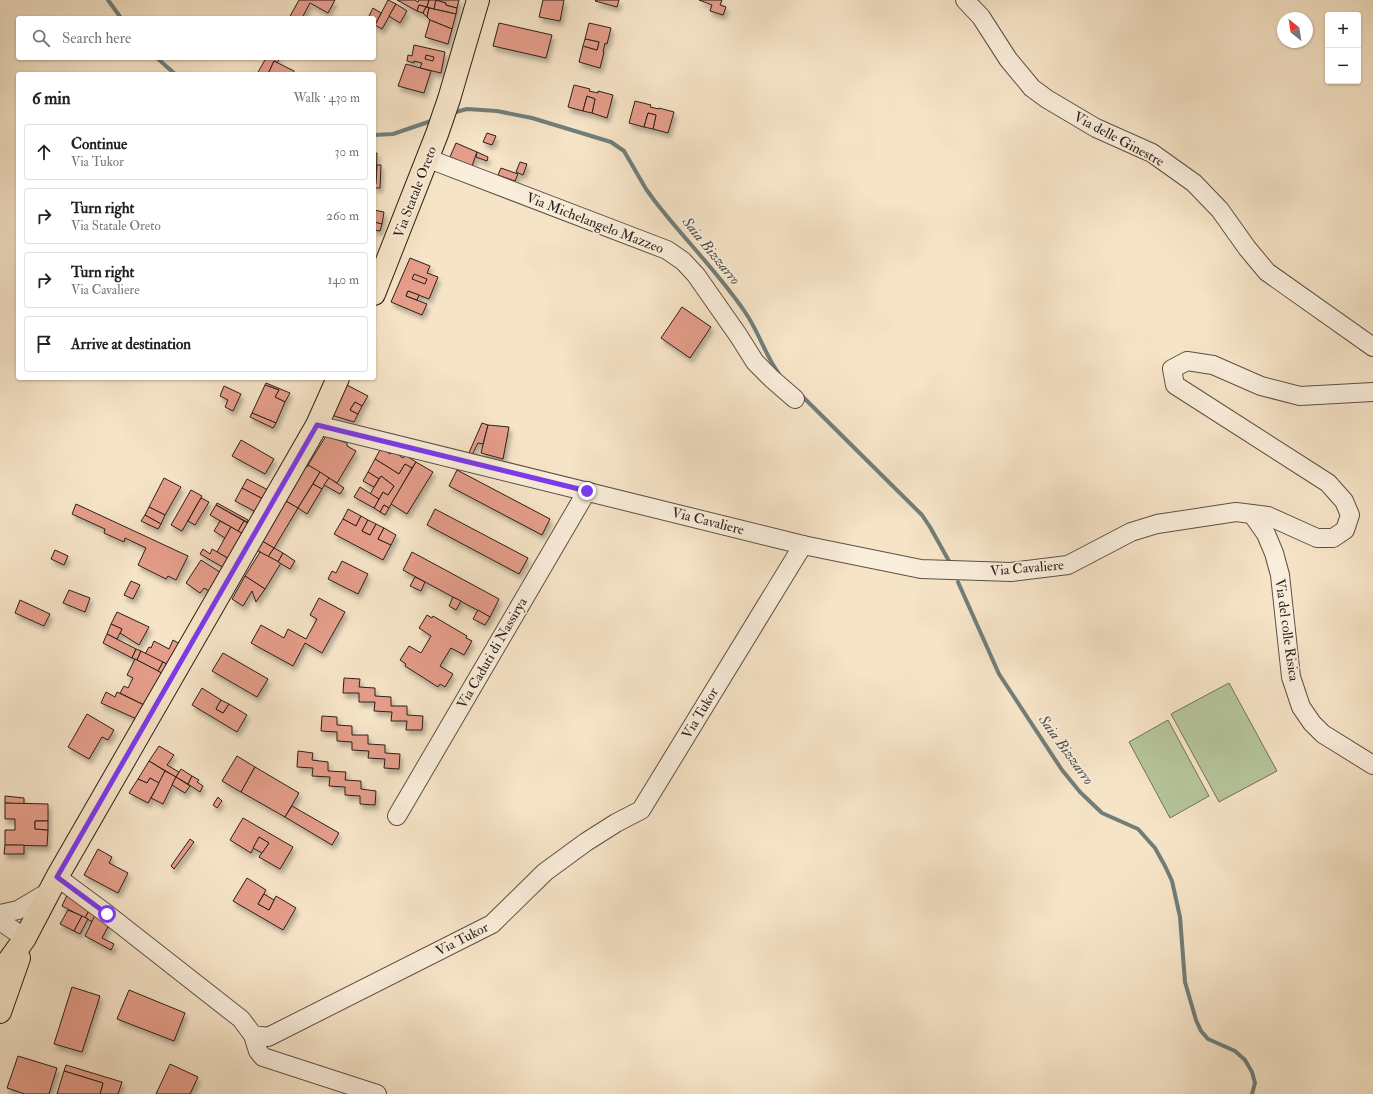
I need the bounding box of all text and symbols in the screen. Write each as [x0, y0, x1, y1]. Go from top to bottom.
north arrow [1277, 12, 1313, 48]
map controls [1325, 12, 1361, 84]
button: + [1325, 12, 1361, 48]
search box [16, 16, 376, 60]
icon: search [30, 27, 52, 49]
text: Search here [62, 29, 131, 48]
button: − [1325, 48, 1361, 84]
text: 6 min [32, 88, 71, 109]
text: Walk · 430 m [294, 90, 360, 106]
street label: Via delle Ginestre [1071, 108, 1167, 170]
text: Continue [71, 135, 127, 154]
icon: ahead [33, 141, 55, 163]
text: 30 m [335, 144, 359, 160]
street label: Via Statale Oreto [390, 144, 440, 240]
text: Via Tukor [71, 154, 124, 170]
street label: Via Michelangelo Mazzeo [524, 189, 667, 257]
text: Turn right [71, 199, 134, 218]
icon: right [33, 205, 55, 227]
text: 260 m [326, 208, 359, 224]
water label: Saia Bizzarro [677, 212, 744, 289]
text: Via Statale Oreto [71, 218, 161, 234]
text: Turn right [71, 263, 134, 282]
icon: right [33, 269, 55, 291]
text: 140 m [328, 272, 359, 288]
text: Via Cavaliere [71, 282, 140, 298]
icon: arrive [33, 333, 55, 355]
text: Arrive at destination [71, 335, 191, 354]
route end [578, 482, 596, 500]
street label: Via Cavaliere [670, 504, 746, 538]
street label: Via Cavaliere [989, 556, 1065, 580]
street label: Via del colle Risica [1271, 578, 1303, 683]
street label: Via Caduti di Nassirya [453, 594, 532, 712]
street label: Via Tukor [678, 684, 722, 742]
water label: Saia Bizzarro [1034, 710, 1098, 789]
route start [98, 905, 116, 923]
street label: Via Tukor [433, 918, 492, 959]

